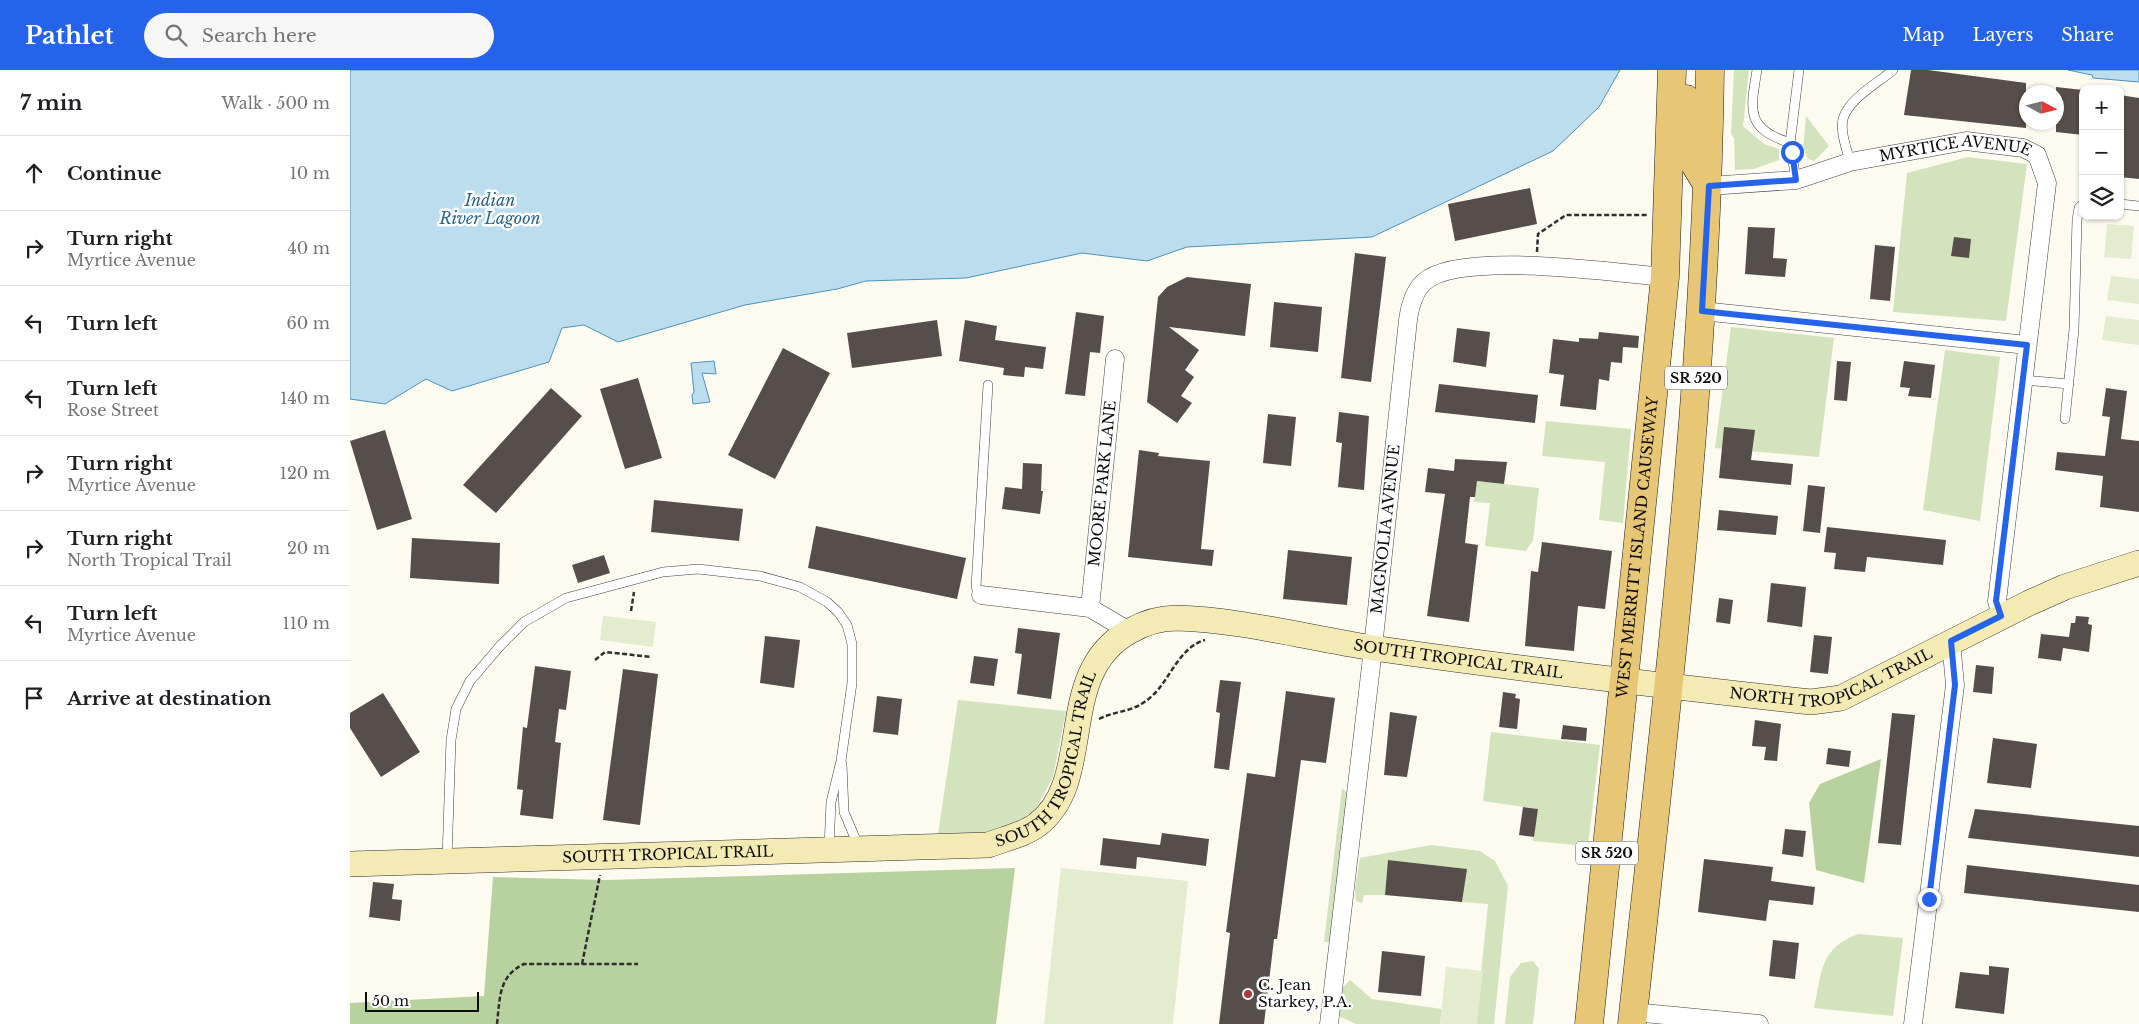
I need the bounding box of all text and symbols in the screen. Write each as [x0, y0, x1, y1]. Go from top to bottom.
search box [144, 13, 494, 58]
text: Pathlet [25, 21, 114, 50]
icon: search [162, 21, 190, 49]
text: Search here [202, 24, 317, 47]
text: Map [1903, 24, 1944, 46]
text: Layers [1972, 24, 2033, 46]
text: Share [2061, 24, 2114, 46]
north arrow [2019, 85, 2064, 130]
map controls [2079, 85, 2124, 220]
button: + [2079, 85, 2124, 130]
text: 7 min [20, 90, 83, 116]
text: Walk · 500 m [221, 93, 330, 113]
street label: MYRTICE AVENUE [1878, 130, 2035, 166]
button: − [2079, 130, 2124, 175]
route start [1781, 141, 1804, 164]
icon: ahead [20, 159, 48, 187]
text: Continue [67, 162, 162, 185]
text: 10 m [290, 163, 330, 183]
button: layers [2079, 175, 2124, 220]
water label: Indian River Lagoon [438, 190, 541, 228]
text: Turn right [67, 227, 173, 250]
icon: right [20, 234, 48, 262]
text: 40 m [287, 238, 330, 258]
text: Myrtice Avenue [67, 250, 196, 270]
icon: left [20, 309, 48, 337]
text: Turn left [67, 312, 158, 335]
text: 60 m [287, 313, 330, 333]
road number: SR 520 [1665, 366, 1727, 390]
text: Turn left [67, 377, 158, 400]
icon: left [20, 384, 48, 412]
text: 140 m [280, 388, 330, 408]
street label: WEST MERRITT ISLAND CAUSEWAY [1612, 395, 1662, 700]
text: Rose Street [67, 400, 159, 420]
street label: MOORE PARK LANE [1084, 400, 1120, 568]
street label: MAGNOLIA AVENUE [1367, 443, 1404, 615]
text: Turn right [67, 452, 173, 475]
icon: right [20, 459, 48, 487]
text: 120 m [280, 463, 330, 483]
text: Myrtice Avenue [67, 475, 196, 495]
text: Turn right [67, 527, 173, 550]
icon: right [20, 534, 48, 562]
text: 20 m [287, 538, 330, 558]
text: North Tropical Trail [67, 550, 232, 570]
text: Turn left [67, 602, 158, 625]
icon: left [20, 609, 48, 637]
text: 110 m [283, 613, 330, 633]
text: Myrtice Avenue [67, 625, 196, 645]
street label: SOUTH TROPICAL TRAIL [1352, 635, 1564, 682]
street label: NORTH TROPICAL TRAIL [1729, 643, 1935, 711]
street label: SOUTH TROPICAL TRAIL [993, 668, 1100, 851]
icon: arrive [20, 684, 48, 712]
text: Arrive at destination [67, 687, 271, 710]
street label: SOUTH TROPICAL TRAIL [562, 841, 774, 867]
road number: SR 520 [1576, 841, 1638, 864]
route end [1918, 888, 1941, 911]
place label: C. Jean Starkey, P.A. [1258, 975, 1352, 1011]
marker: C. Jean Starkey, P.A. [1242, 988, 1254, 1000]
scale bar [365, 989, 479, 1012]
text: 50 m [372, 992, 409, 1010]

